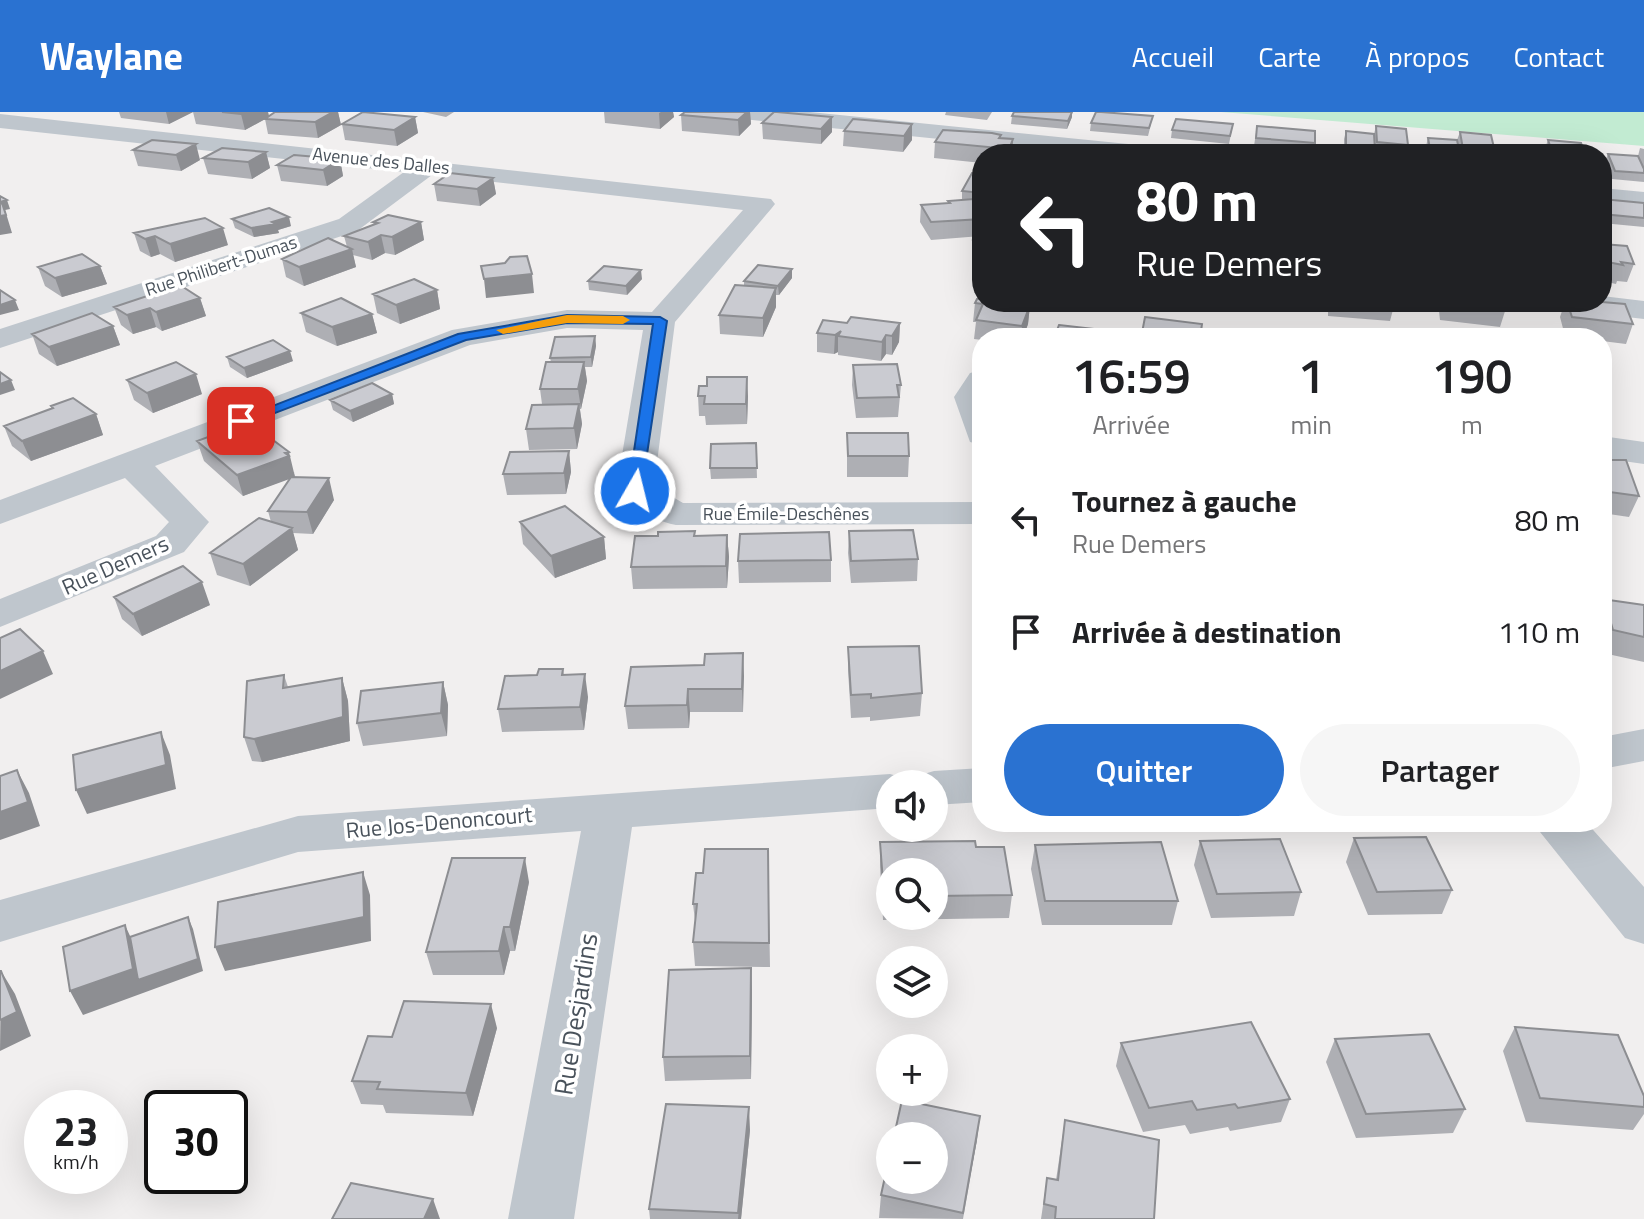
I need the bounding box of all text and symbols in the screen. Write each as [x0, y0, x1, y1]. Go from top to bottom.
text: Waylane [40, 27, 183, 85]
text: Accueil [1132, 35, 1214, 78]
text: Carte [1258, 35, 1321, 78]
text: À propos [1365, 35, 1469, 78]
text: Contact [1513, 35, 1604, 78]
street label: Avenue des Dalles [311, 140, 451, 181]
text: 80 m [1136, 158, 1258, 243]
icon: left [1004, 176, 1108, 280]
street label: Rue Philibert-Dumas [141, 228, 300, 303]
text: Rue Demers [1136, 235, 1322, 290]
text: 16:59 [1072, 339, 1191, 412]
text: 1 [1298, 339, 1325, 412]
text: 190 [1432, 339, 1512, 412]
pin [207, 387, 275, 455]
icon: arrive [219, 399, 263, 443]
text: Arrivée [1092, 405, 1170, 444]
text: min [1290, 405, 1332, 444]
text: m [1461, 405, 1483, 444]
position arrow [593, 449, 677, 533]
text: Tournez à gauche [1072, 478, 1297, 524]
text: 80 m [1515, 497, 1580, 543]
icon: left [1004, 498, 1048, 542]
street label: Rue Émile-Deschênes [703, 500, 869, 527]
text: Rue Demers [1072, 524, 1206, 563]
street label: Rue Demers [56, 526, 174, 604]
text: Arrivée à destination [1072, 609, 1342, 655]
text: 110 m [1498, 609, 1580, 655]
icon: arrive [1004, 610, 1048, 654]
button: Quitter [1004, 724, 1284, 816]
button: Partager [1300, 724, 1580, 816]
map controls [876, 770, 948, 1194]
button: sound [876, 770, 948, 842]
street label: Rue Jos-Denoncourt [344, 797, 534, 847]
button: search [876, 858, 948, 930]
street label: Rue Desjardins [543, 930, 608, 1098]
button: layers [876, 946, 948, 1018]
button: + [876, 1034, 948, 1106]
speed limit sign: 30 [144, 1090, 248, 1194]
text: 23 [54, 1101, 98, 1162]
button: − [876, 1122, 948, 1194]
text: km/h [53, 1146, 99, 1177]

